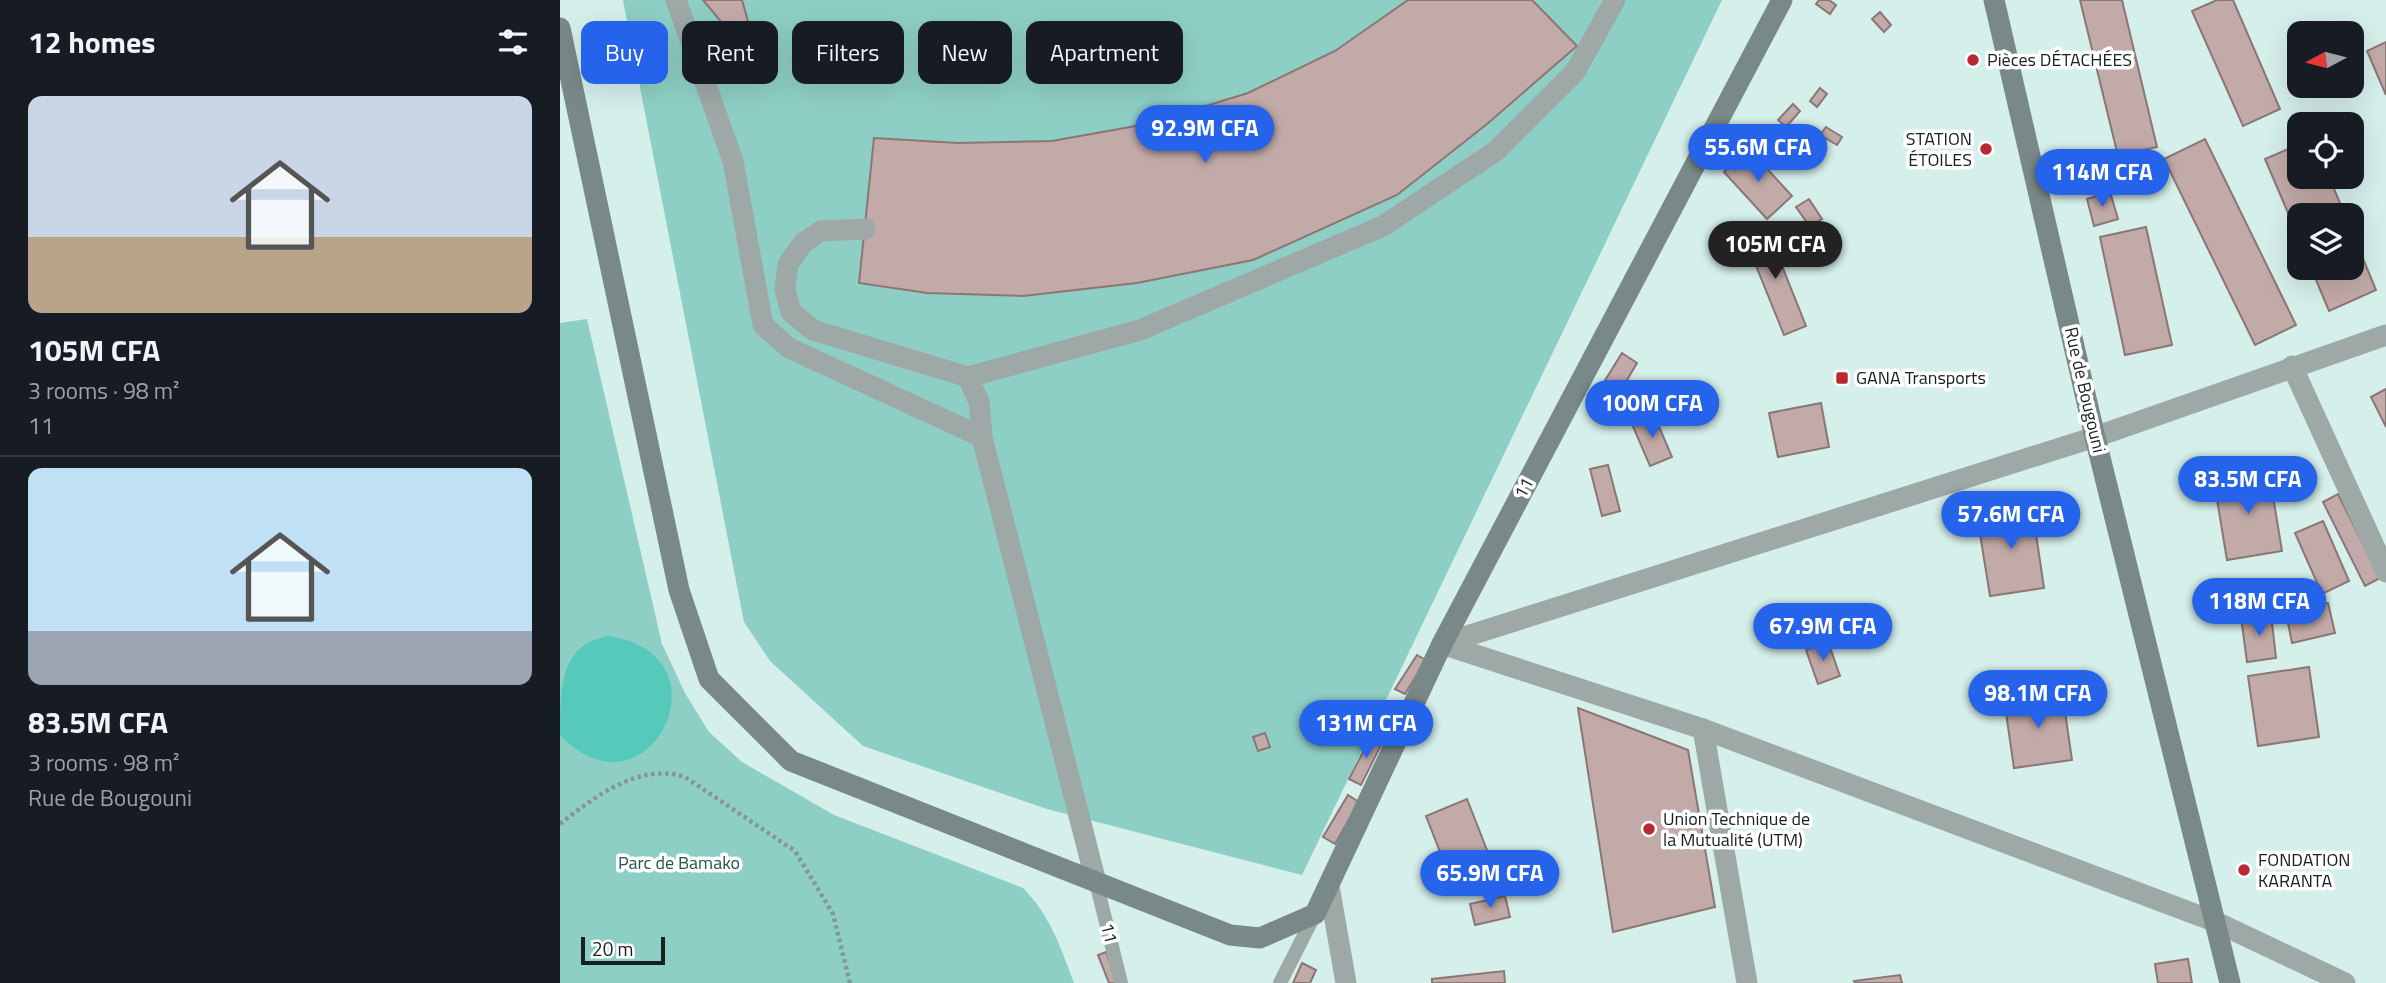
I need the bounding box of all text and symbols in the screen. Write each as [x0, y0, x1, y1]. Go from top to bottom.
text: 12 homes [28, 19, 155, 65]
chip: Buy [581, 21, 668, 84]
chip: Rent [682, 21, 778, 84]
chip: Filters [792, 21, 904, 84]
chip: New [918, 21, 1012, 84]
chip: Apartment [1026, 21, 1183, 84]
north arrow [2287, 21, 2364, 98]
map controls [2287, 21, 2364, 280]
icon: filters [494, 23, 532, 61]
place label: Pièces DÉTACHÉES [1987, 46, 2132, 73]
marker: Pièces DÉTACHÉES [1965, 52, 1981, 68]
pin: 92.9M CFA [1125, 106, 1285, 165]
text: 92.9M CFA [1151, 110, 1259, 145]
button: locate [2287, 112, 2364, 189]
pin: 55.6M CFA [1678, 124, 1838, 184]
place label: STATION ÉTOILES [1906, 125, 1972, 173]
text: 55.6M CFA [1704, 129, 1812, 164]
marker: STATION ÉTOILES [1978, 141, 1994, 157]
icon: home [217, 142, 343, 268]
pin: 114M CFA [2030, 150, 2174, 209]
text: 114M CFA [2051, 154, 2153, 189]
button: layers [2287, 203, 2364, 280]
pin: 105M CFA [1703, 222, 1847, 281]
text: 105M CFA [1724, 226, 1826, 261]
street label: Rue de Bougouni [2058, 324, 2113, 455]
text: 105M CFA [28, 327, 160, 373]
place label: GANA Transports [1856, 364, 1986, 391]
marker: GANA Transports [1834, 370, 1850, 386]
text: 3 rooms · 98 m² [28, 373, 179, 408]
pin: 100M CFA [1580, 380, 1724, 440]
text: 100M CFA [1601, 385, 1703, 420]
text: 11 [28, 408, 54, 443]
pin: 83.5M CFA [2168, 456, 2328, 516]
text: 83.5M CFA [2194, 461, 2302, 496]
street label: 11 [1507, 473, 1540, 503]
pin: 57.6M CFA [1931, 491, 2091, 551]
text: 57.6M CFA [1957, 496, 2065, 531]
icon: home [217, 514, 343, 640]
pin: 118M CFA [2187, 578, 2331, 638]
text: 118M CFA [2208, 583, 2310, 618]
pin: 67.9M CFA [1743, 604, 1903, 663]
text: 67.9M CFA [1769, 608, 1877, 643]
pin: 98.1M CFA [1958, 670, 2118, 730]
text: 98.1M CFA [1984, 675, 2092, 710]
text: 83.5M CFA [28, 699, 168, 745]
pin: 131M CFA [1294, 700, 1438, 760]
text: 131M CFA [1315, 705, 1417, 740]
text: 3 rooms · 98 m² [28, 745, 179, 780]
text: Rue de Bougouni [28, 780, 192, 815]
place label: Union Technique de la Mutualité (UTM) [1663, 805, 1810, 853]
marker: Union Technique de la Mutualité (UTM) [1641, 821, 1657, 837]
place label: FONDATION KARANTA [2258, 846, 2351, 894]
park label: Parc de Bamako [618, 849, 740, 876]
pin: 65.9M CFA [1410, 850, 1570, 910]
text: 65.9M CFA [1436, 855, 1544, 890]
marker: FONDATION KARANTA [2236, 862, 2252, 878]
street label: 11 [1094, 920, 1125, 946]
scale bar [581, 934, 665, 966]
text: 20 m [592, 934, 633, 963]

